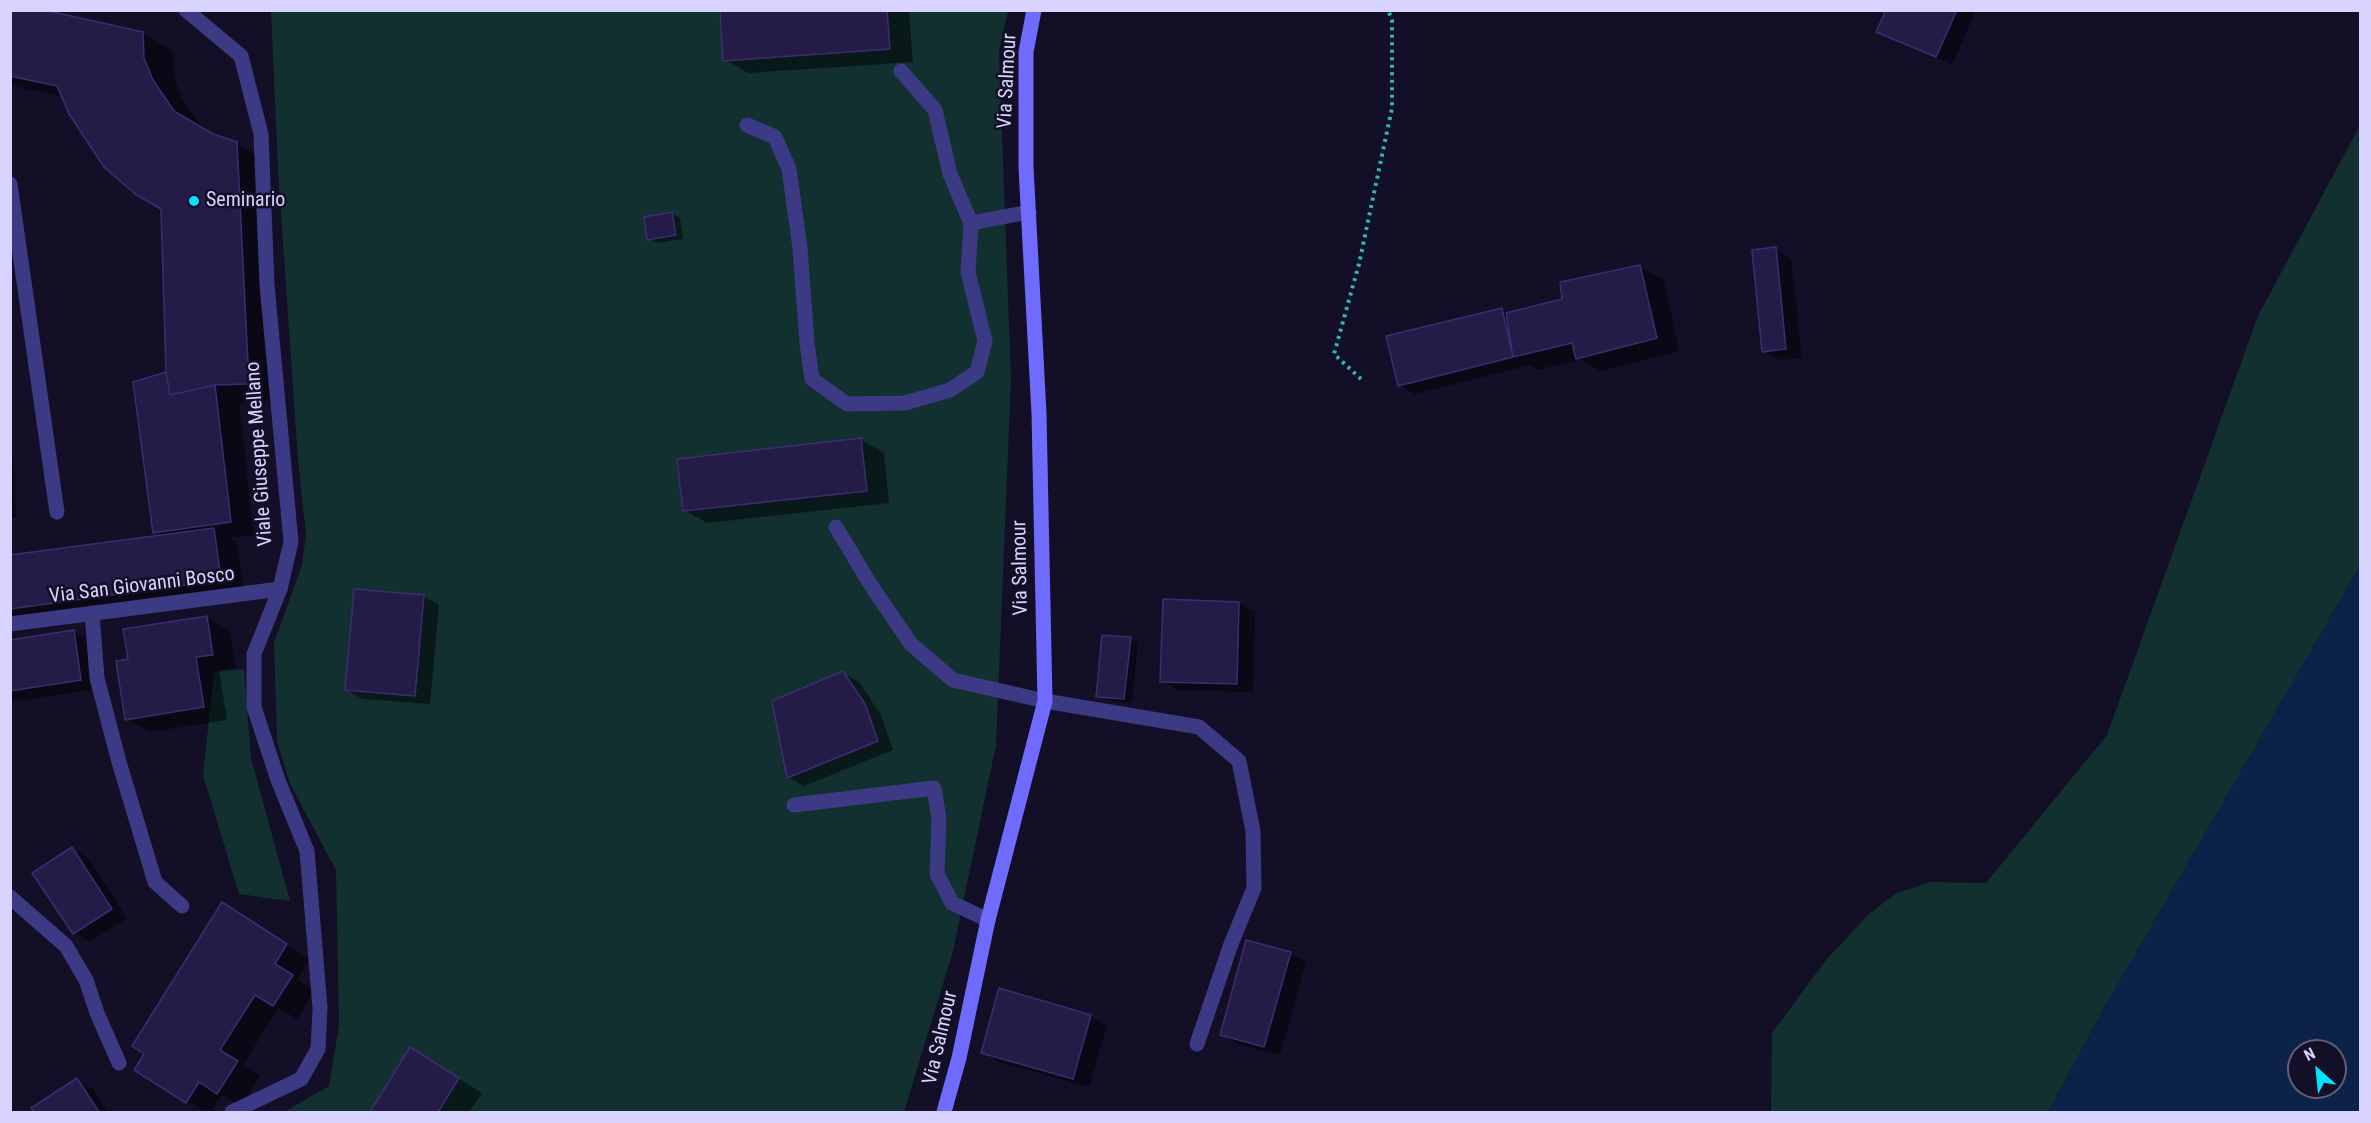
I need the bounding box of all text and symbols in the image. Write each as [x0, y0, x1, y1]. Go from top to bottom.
street label: Via Salmour [994, 33, 1022, 129]
place label: Seminario [206, 189, 285, 213]
marker: Seminario [187, 194, 201, 208]
street label: Viale Giuseppe Mellano [242, 361, 278, 547]
street label: Via Salmour [1008, 520, 1034, 616]
street label: Via San Giovanni Bosco [48, 563, 236, 609]
street label: Via Salmour [919, 989, 963, 1087]
north arrow [2287, 1039, 2347, 1099]
text: N [2301, 1044, 2318, 1065]

